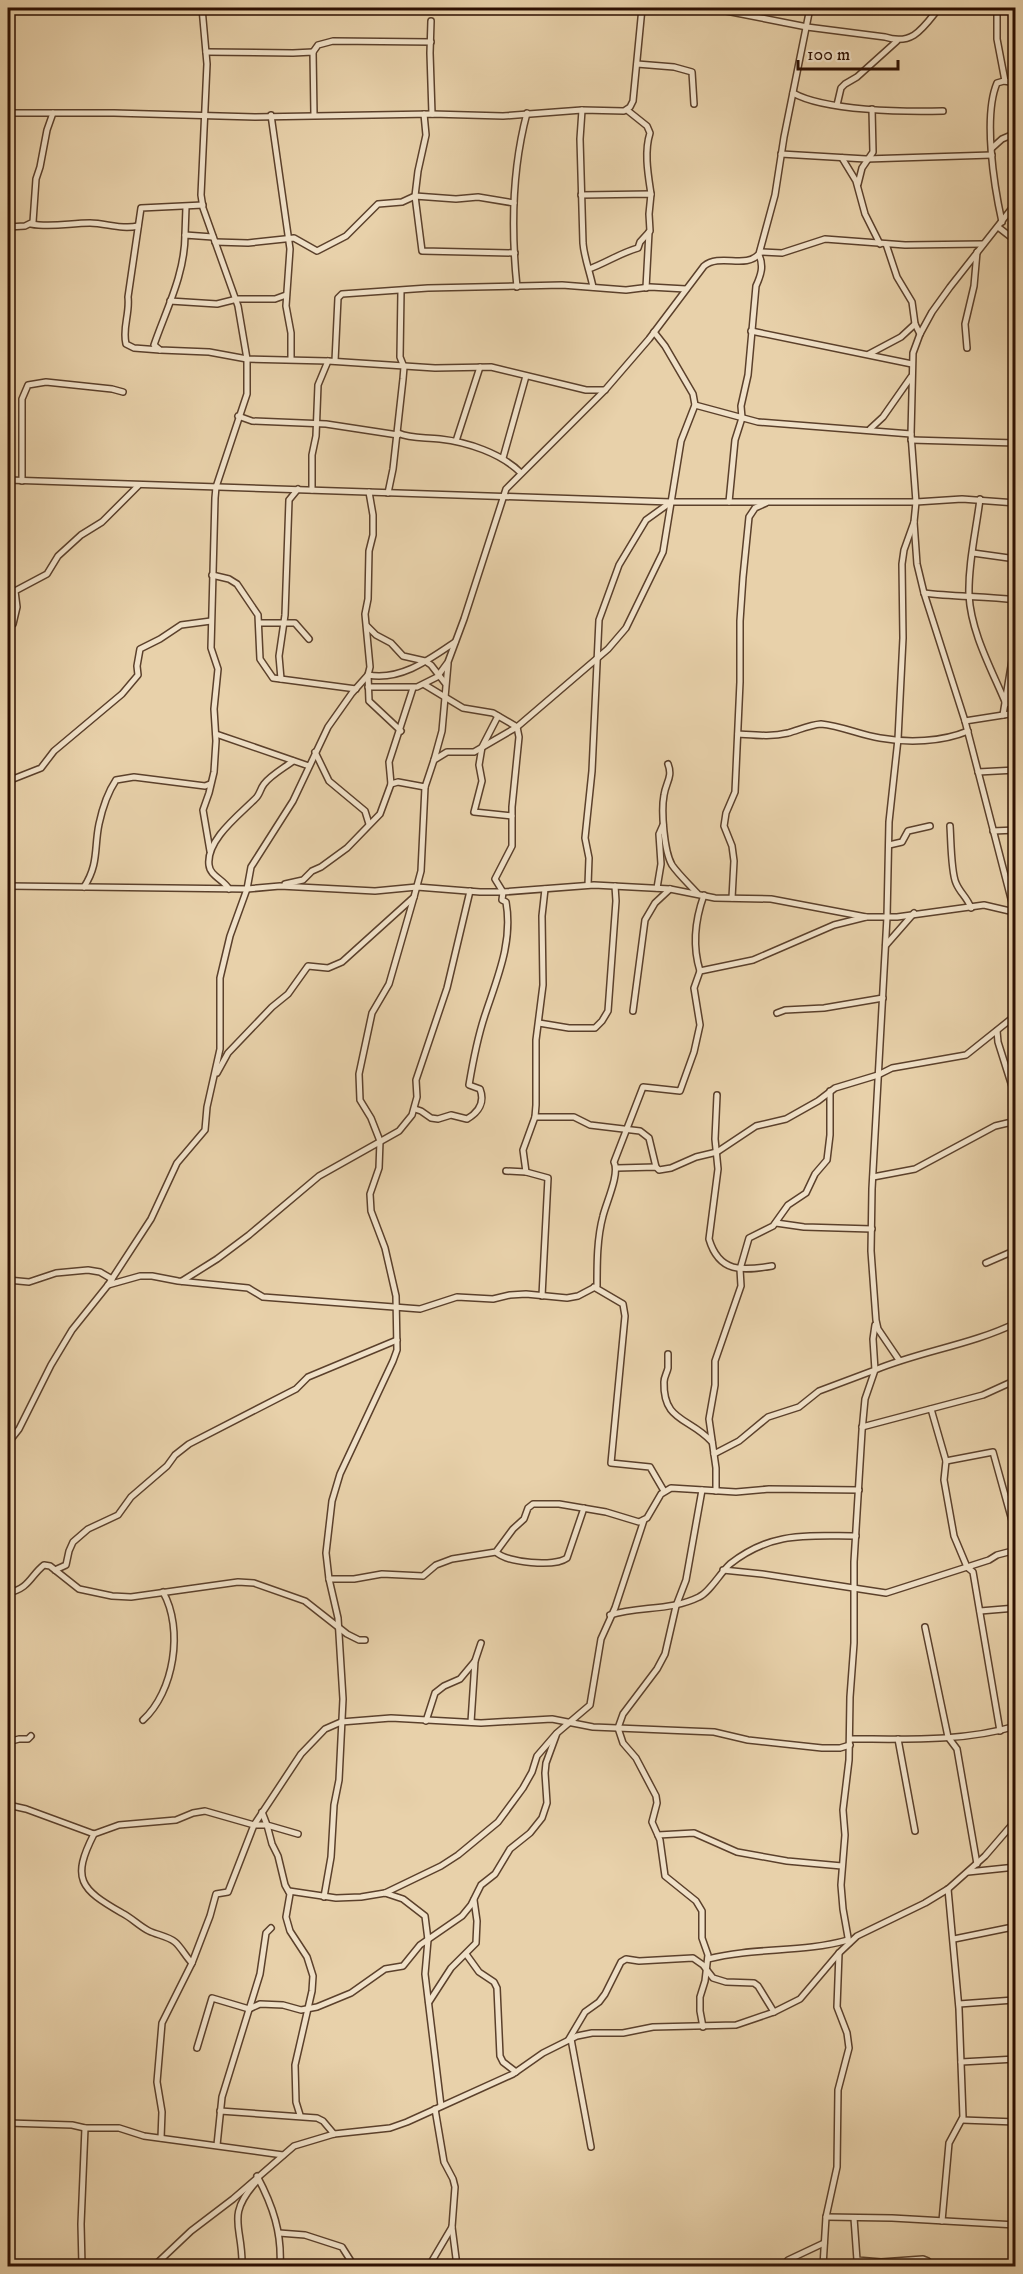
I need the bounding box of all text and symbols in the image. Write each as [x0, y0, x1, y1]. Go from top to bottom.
scale bar [798, 33, 898, 71]
text: 100 m [807, 44, 850, 66]

